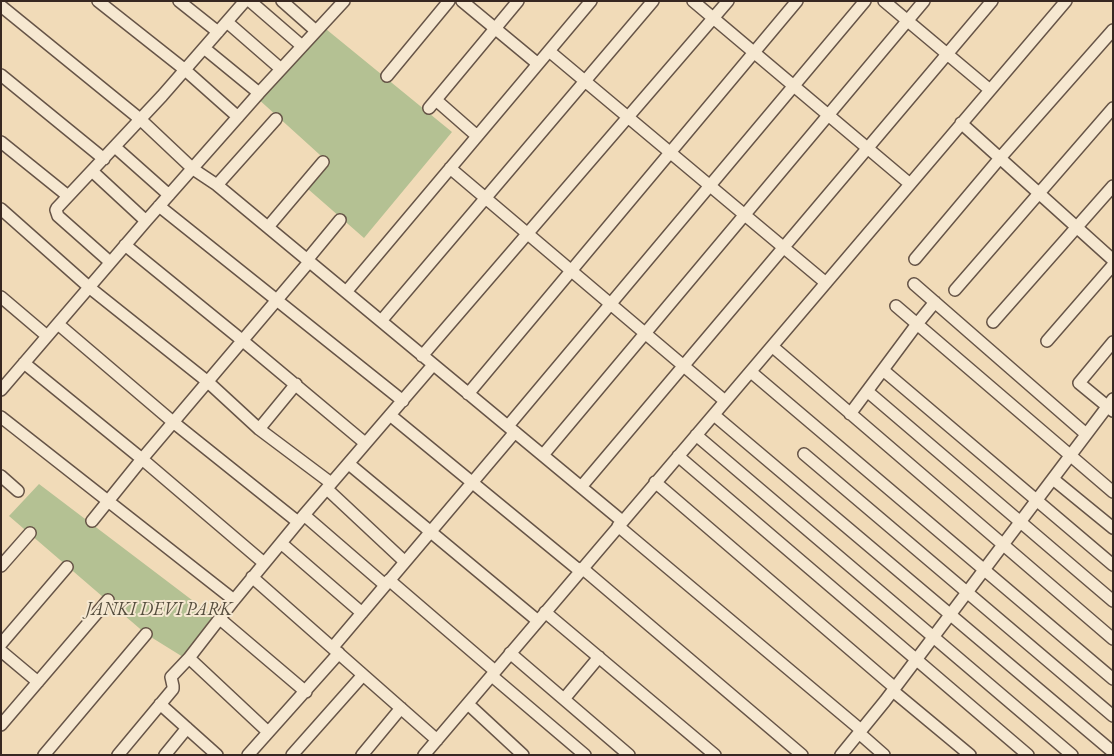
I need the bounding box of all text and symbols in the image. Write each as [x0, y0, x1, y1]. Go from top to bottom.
park label: JANKI DEVI PARK [86, 599, 232, 621]

